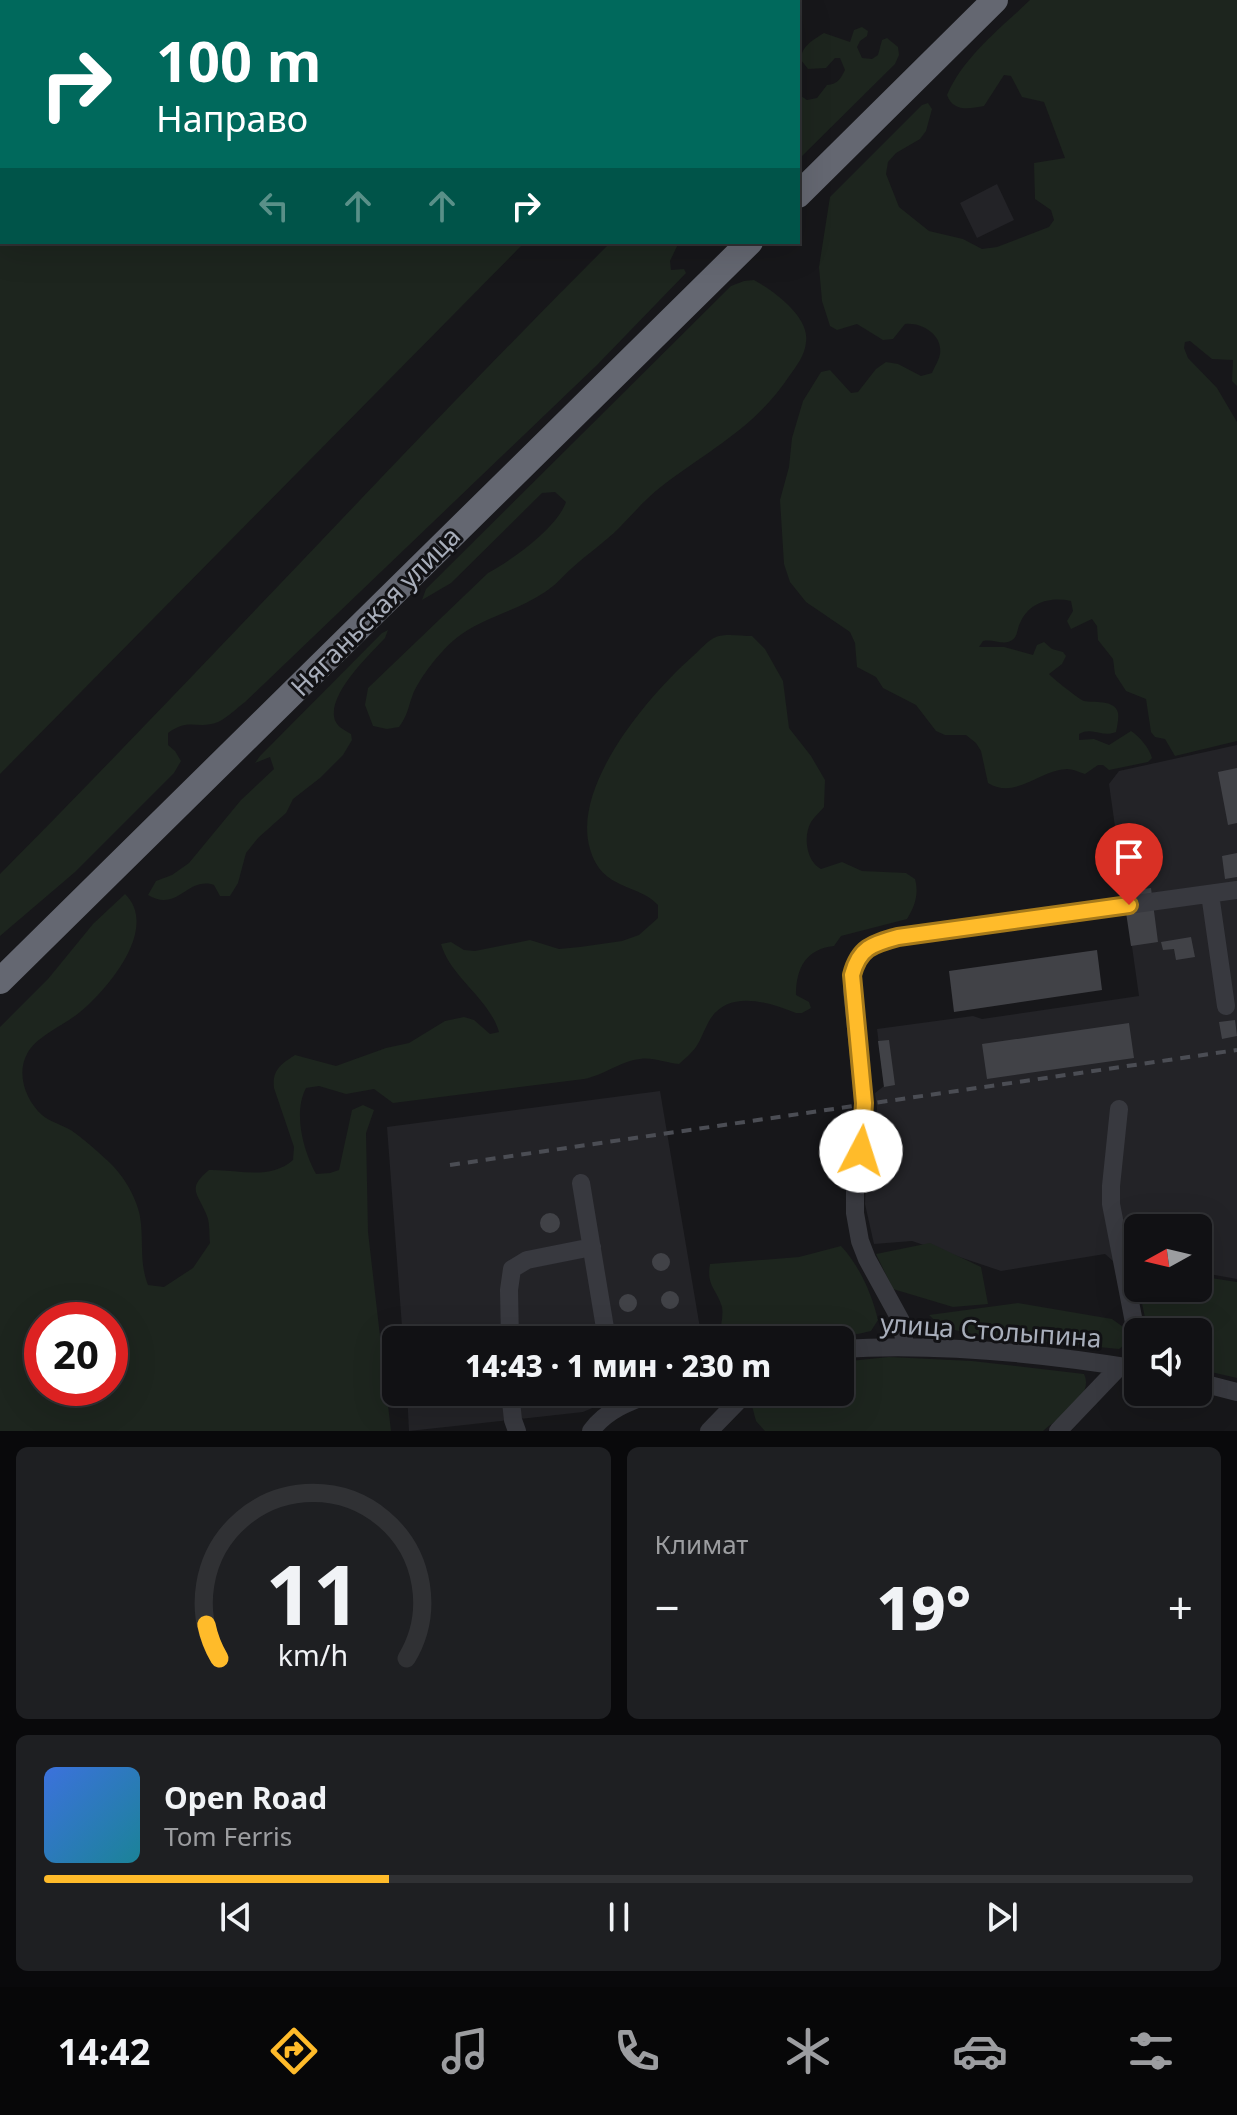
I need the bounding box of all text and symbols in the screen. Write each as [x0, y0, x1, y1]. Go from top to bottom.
text: 100 m [156, 22, 321, 98]
icon: right [24, 32, 128, 136]
text: Направо [156, 94, 308, 143]
icon: left [252, 184, 296, 228]
icon: ahead [336, 184, 380, 228]
icon: ahead [420, 184, 464, 228]
icon: right [504, 184, 548, 228]
street label: Няганьская улица [282, 518, 468, 704]
pin [1095, 823, 1163, 905]
icon: arrive [1107, 835, 1151, 879]
position arrow [819, 1109, 903, 1193]
north arrow [1124, 1214, 1212, 1302]
map controls [1124, 1214, 1212, 1406]
speed limit sign: 20 [24, 1302, 128, 1406]
street label: улица Столыпина [879, 1304, 1103, 1356]
button: sound [1124, 1318, 1212, 1406]
text: 14:43 · 1 мин · 230 m [465, 1345, 771, 1386]
text: Климат [655, 1526, 748, 1562]
text: 11 [266, 1536, 361, 1649]
text: 19° [876, 1566, 971, 1648]
text: − [655, 1577, 680, 1637]
text: + [1168, 1577, 1193, 1637]
text: km/h [278, 1635, 348, 1674]
text: Open Road [164, 1777, 327, 1818]
text: Tom Ferris [164, 1818, 292, 1854]
icon: previous [214, 1895, 258, 1939]
icon: pause [597, 1895, 641, 1939]
icon: next [980, 1895, 1024, 1939]
icon: directions [266, 2023, 322, 2079]
icon: music [437, 2023, 493, 2079]
icon: phone [609, 2023, 665, 2079]
icon: climate [780, 2023, 836, 2079]
icon: car [952, 2023, 1008, 2079]
icon: filters [1123, 2023, 1179, 2079]
text: 14:42 [58, 2027, 150, 2076]

